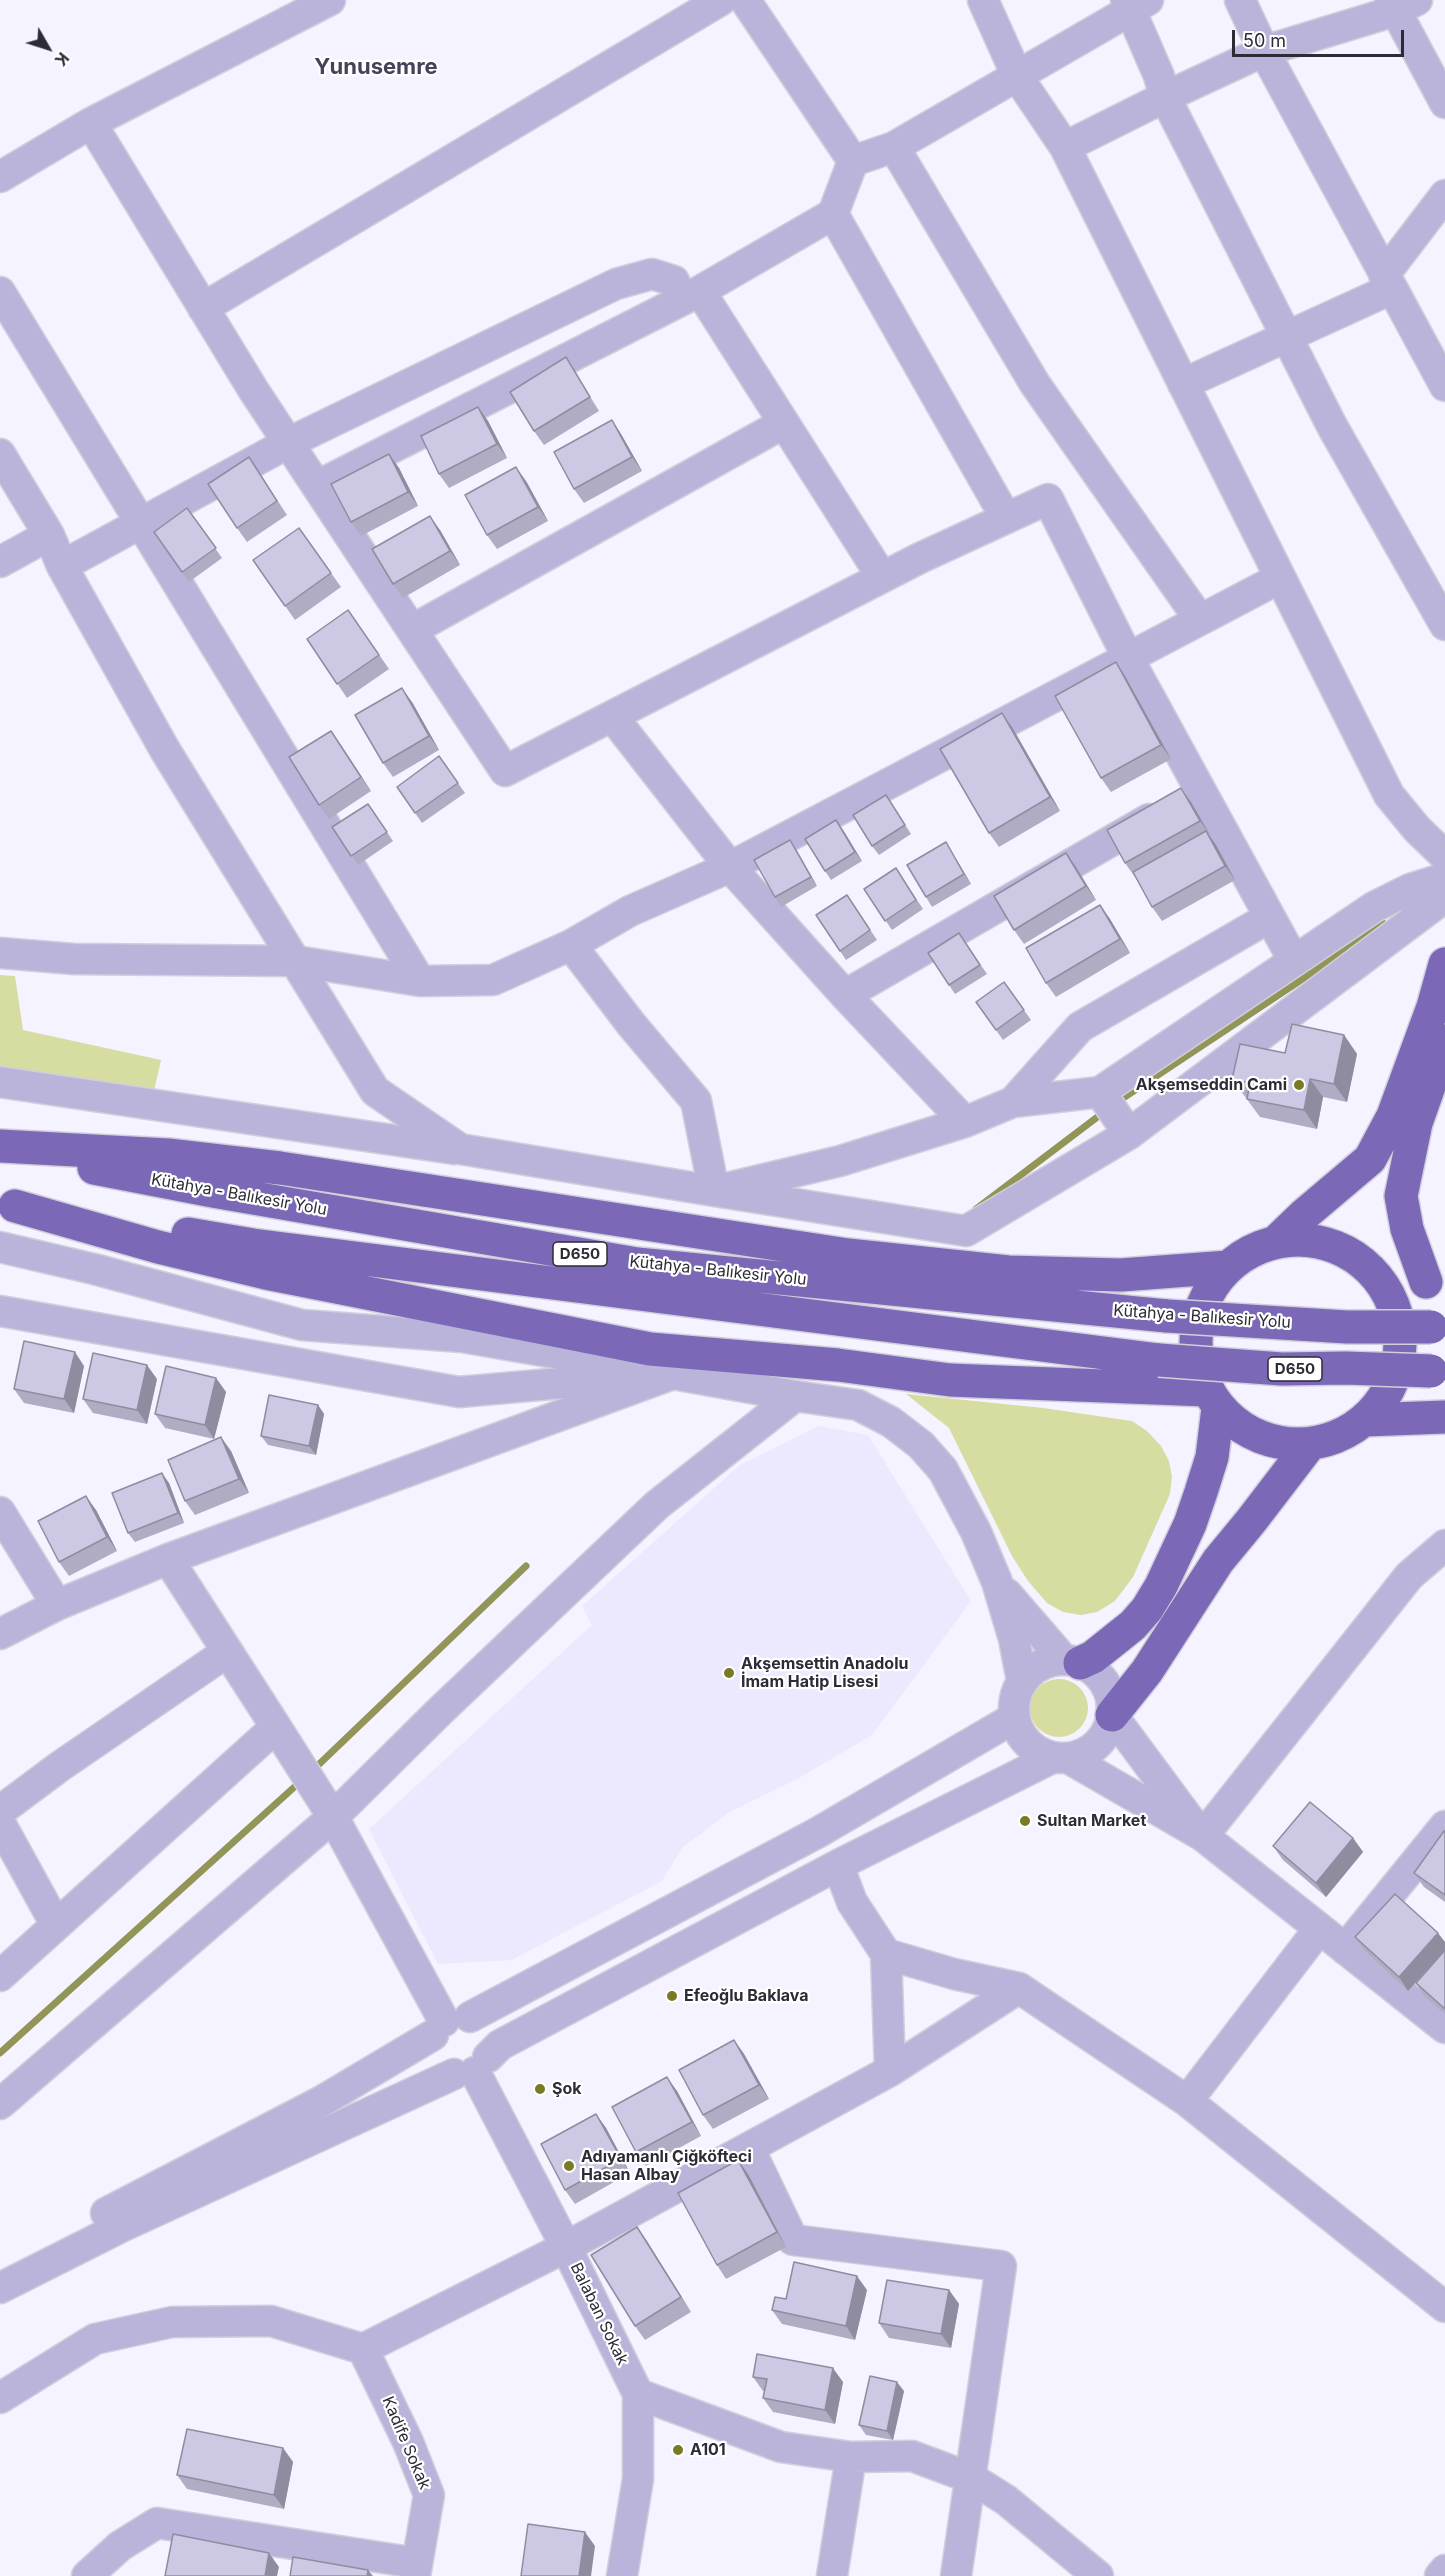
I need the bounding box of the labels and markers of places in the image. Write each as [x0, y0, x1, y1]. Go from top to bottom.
place label: Akşemseddin Cami [1136, 1075, 1287, 1095]
marker: Akşemseddin Cami [1292, 1078, 1306, 1092]
place label: Akşemsettin Anadolu İmam Hatip Lisesi [741, 1654, 908, 1692]
marker: Akşemsettin Anadolu İmam Hatip Lisesi [722, 1666, 736, 1680]
place label: Sultan Market [1037, 1811, 1146, 1831]
marker: Sultan Market [1018, 1814, 1032, 1828]
place label: Efeoğlu Baklava [684, 1986, 809, 2006]
marker: Efeoğlu Baklava [665, 1989, 679, 2003]
place label: Şok [552, 2079, 582, 2099]
marker: Şok [533, 2082, 547, 2096]
place label: Adıyamanlı Çiğköfteci Hasan Albay [581, 2147, 752, 2185]
marker: Adıyamanlı Çiğköfteci Hasan Albay [562, 2159, 576, 2173]
place label: A101 [690, 2440, 726, 2460]
marker: A101 [671, 2443, 685, 2457]

